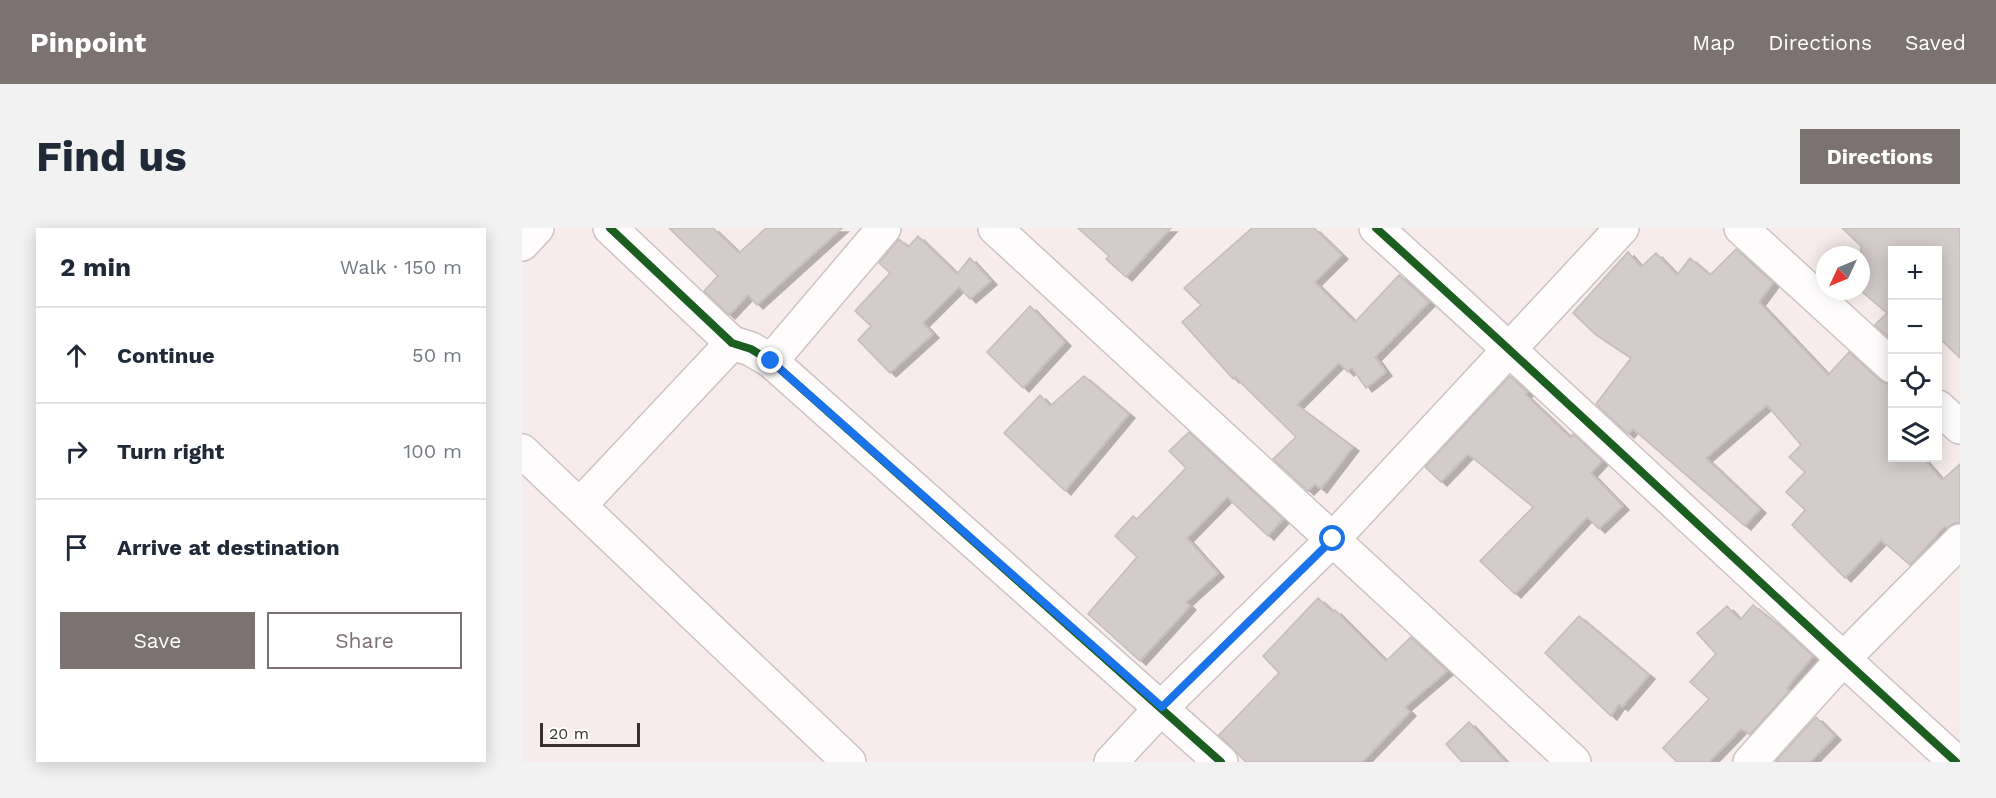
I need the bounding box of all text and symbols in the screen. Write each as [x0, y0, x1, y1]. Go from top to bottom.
text: Pinpoint [30, 26, 146, 59]
text: Map [1692, 30, 1735, 55]
text: Directions [1768, 30, 1872, 55]
text: Saved [1905, 30, 1966, 55]
button: Directions [1800, 129, 1960, 184]
text: Find us [36, 132, 187, 181]
north arrow [1816, 246, 1870, 300]
map controls [1888, 246, 1942, 462]
button: + [1888, 246, 1942, 300]
text: 2 min [60, 252, 131, 282]
text: Walk · 150 m [340, 255, 462, 279]
button: − [1888, 300, 1942, 354]
icon: ahead [60, 339, 93, 372]
text: Continue [117, 343, 215, 368]
text: 50 m [412, 343, 462, 367]
route end [757, 347, 783, 373]
button: locate [1888, 354, 1942, 408]
button: layers [1888, 408, 1942, 462]
icon: right [60, 435, 93, 468]
text: Turn right [117, 439, 224, 464]
text: 100 m [403, 439, 462, 463]
route start [1319, 525, 1345, 551]
icon: arrive [60, 531, 93, 564]
text: Arrive at destination [117, 535, 340, 560]
button: Save [60, 612, 255, 669]
button: Share [267, 612, 462, 669]
scale bar [540, 720, 640, 748]
text: 20 m [549, 724, 589, 743]

